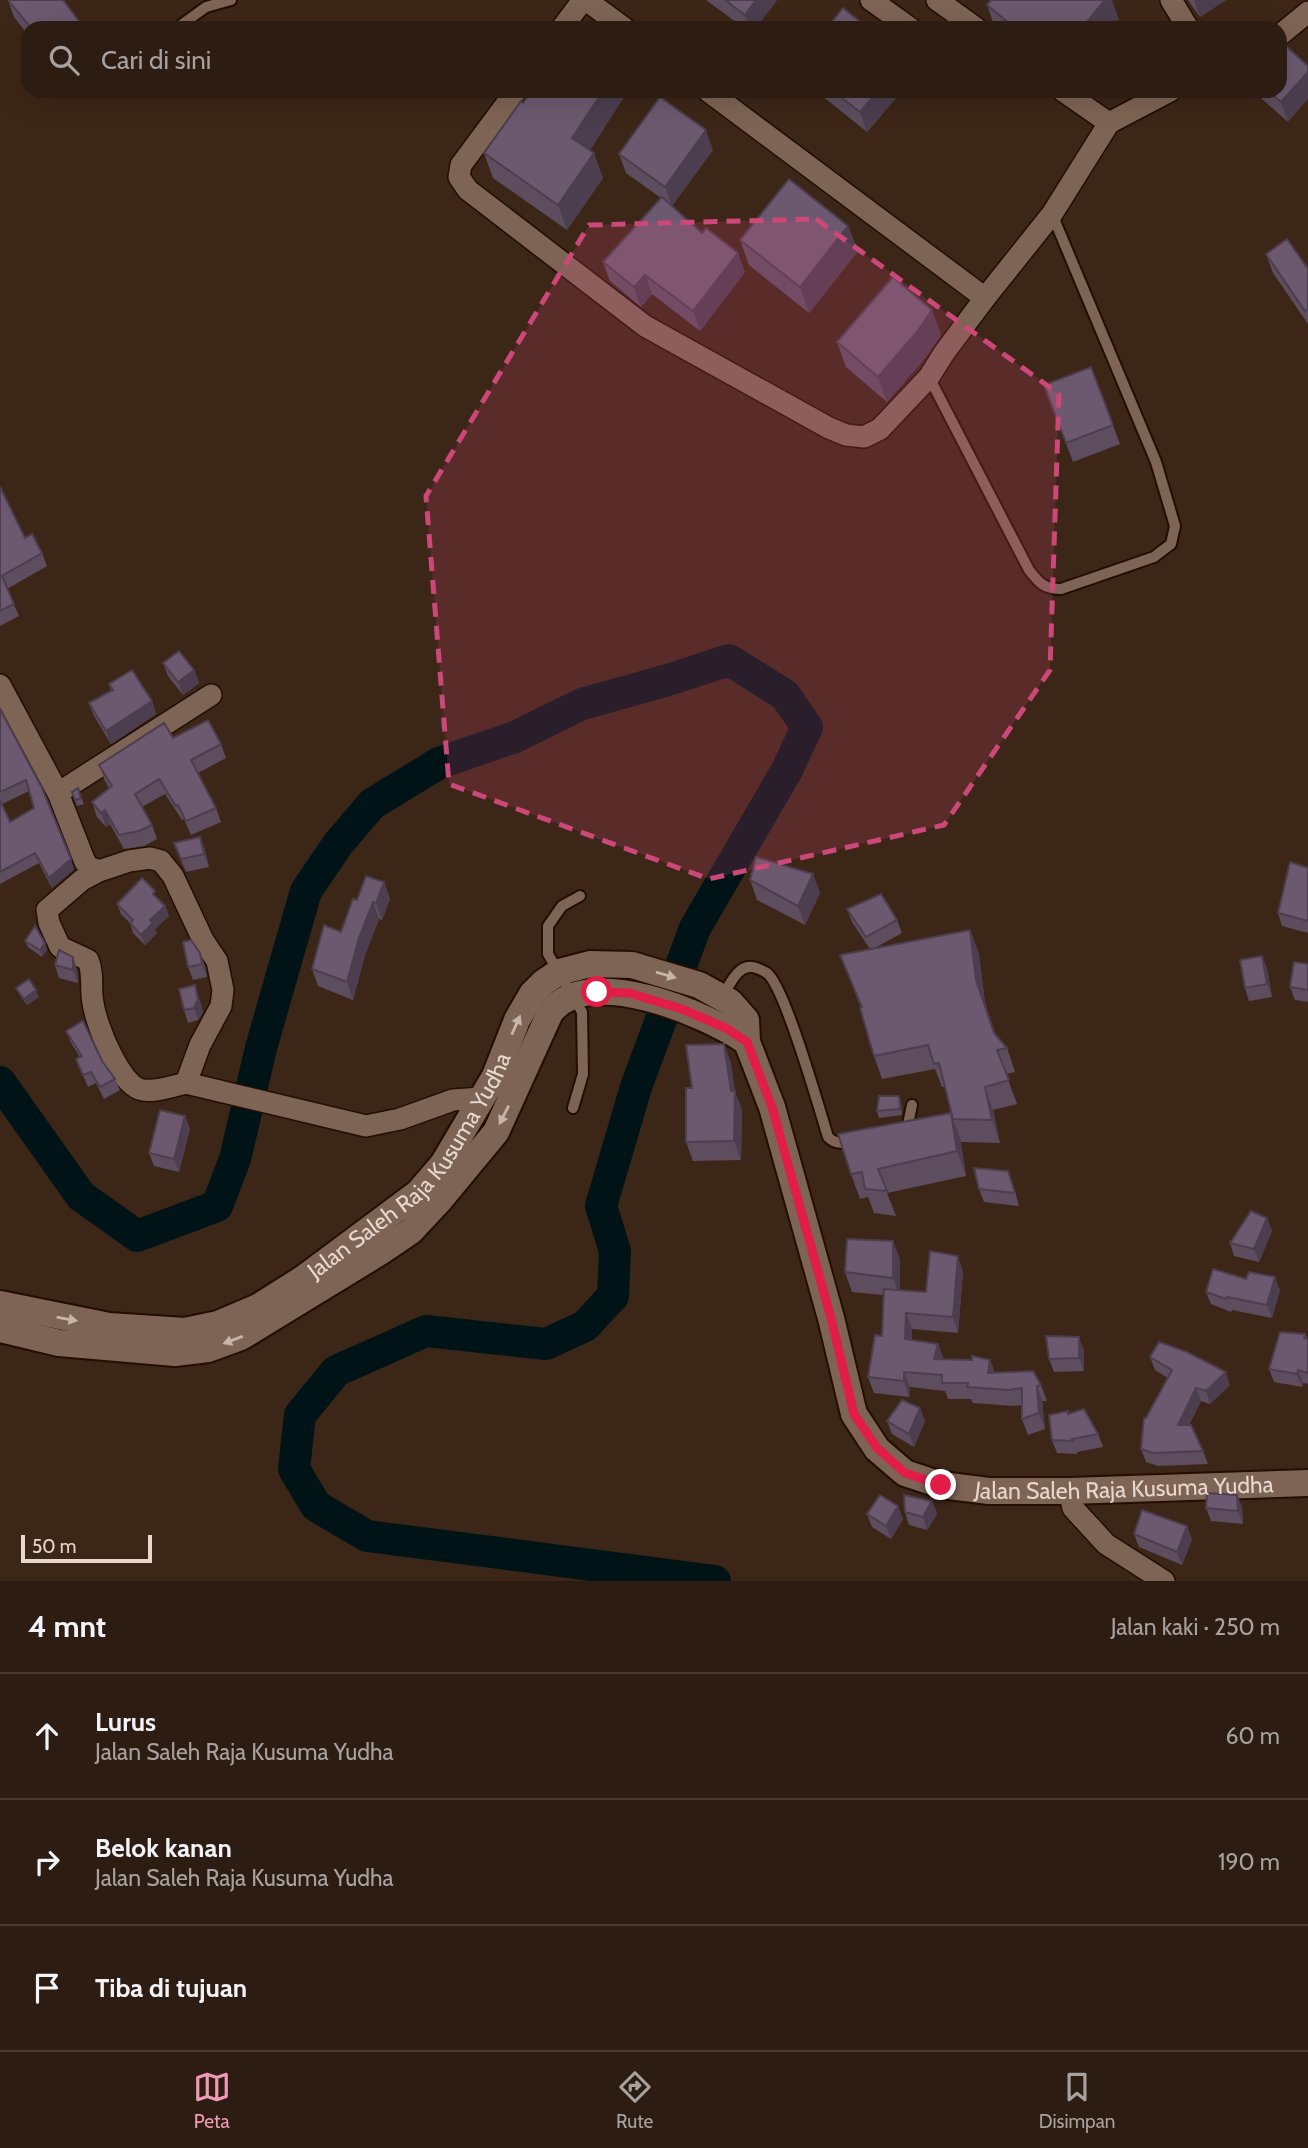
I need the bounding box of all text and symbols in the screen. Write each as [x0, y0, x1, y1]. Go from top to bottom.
search box [21, 21, 1287, 98]
icon: search [45, 41, 83, 79]
text: Cari di sini [101, 44, 211, 76]
one-way arrow [655, 970, 677, 981]
route start [581, 976, 612, 1007]
one-way arrow [510, 1015, 522, 1035]
street label: Jalan Saleh Raja Kusuma Yudha [301, 1049, 517, 1285]
one-way arrow [499, 1105, 510, 1125]
one-way arrow [56, 1314, 78, 1325]
one-way arrow [222, 1334, 243, 1345]
route end [925, 1469, 956, 1500]
street label: Jalan Saleh Raja Kusuma Yudha [972, 1470, 1274, 1505]
scale bar [21, 1532, 152, 1564]
text: 50 m [32, 1535, 76, 1558]
text: 4 mnt [28, 1608, 106, 1645]
text: Jalan kaki · 250 m [1111, 1613, 1280, 1641]
text: Lurus [95, 1706, 156, 1738]
icon: ahead [28, 1717, 66, 1755]
text: 60 m [1226, 1722, 1280, 1750]
text: Jalan Saleh Raja Kusuma Yudha [95, 1738, 394, 1766]
text: Belok kanan [95, 1832, 232, 1864]
icon: right [28, 1843, 66, 1881]
text: 190 m [1218, 1848, 1280, 1876]
text: Jalan Saleh Raja Kusuma Yudha [95, 1864, 394, 1892]
icon: arrive [28, 1969, 66, 2007]
text: Tiba di tujuan [95, 1972, 247, 2004]
tab: Peta [193, 2068, 231, 2133]
tab: Rute [616, 2068, 654, 2133]
tab: Disimpan [1039, 2068, 1115, 2133]

